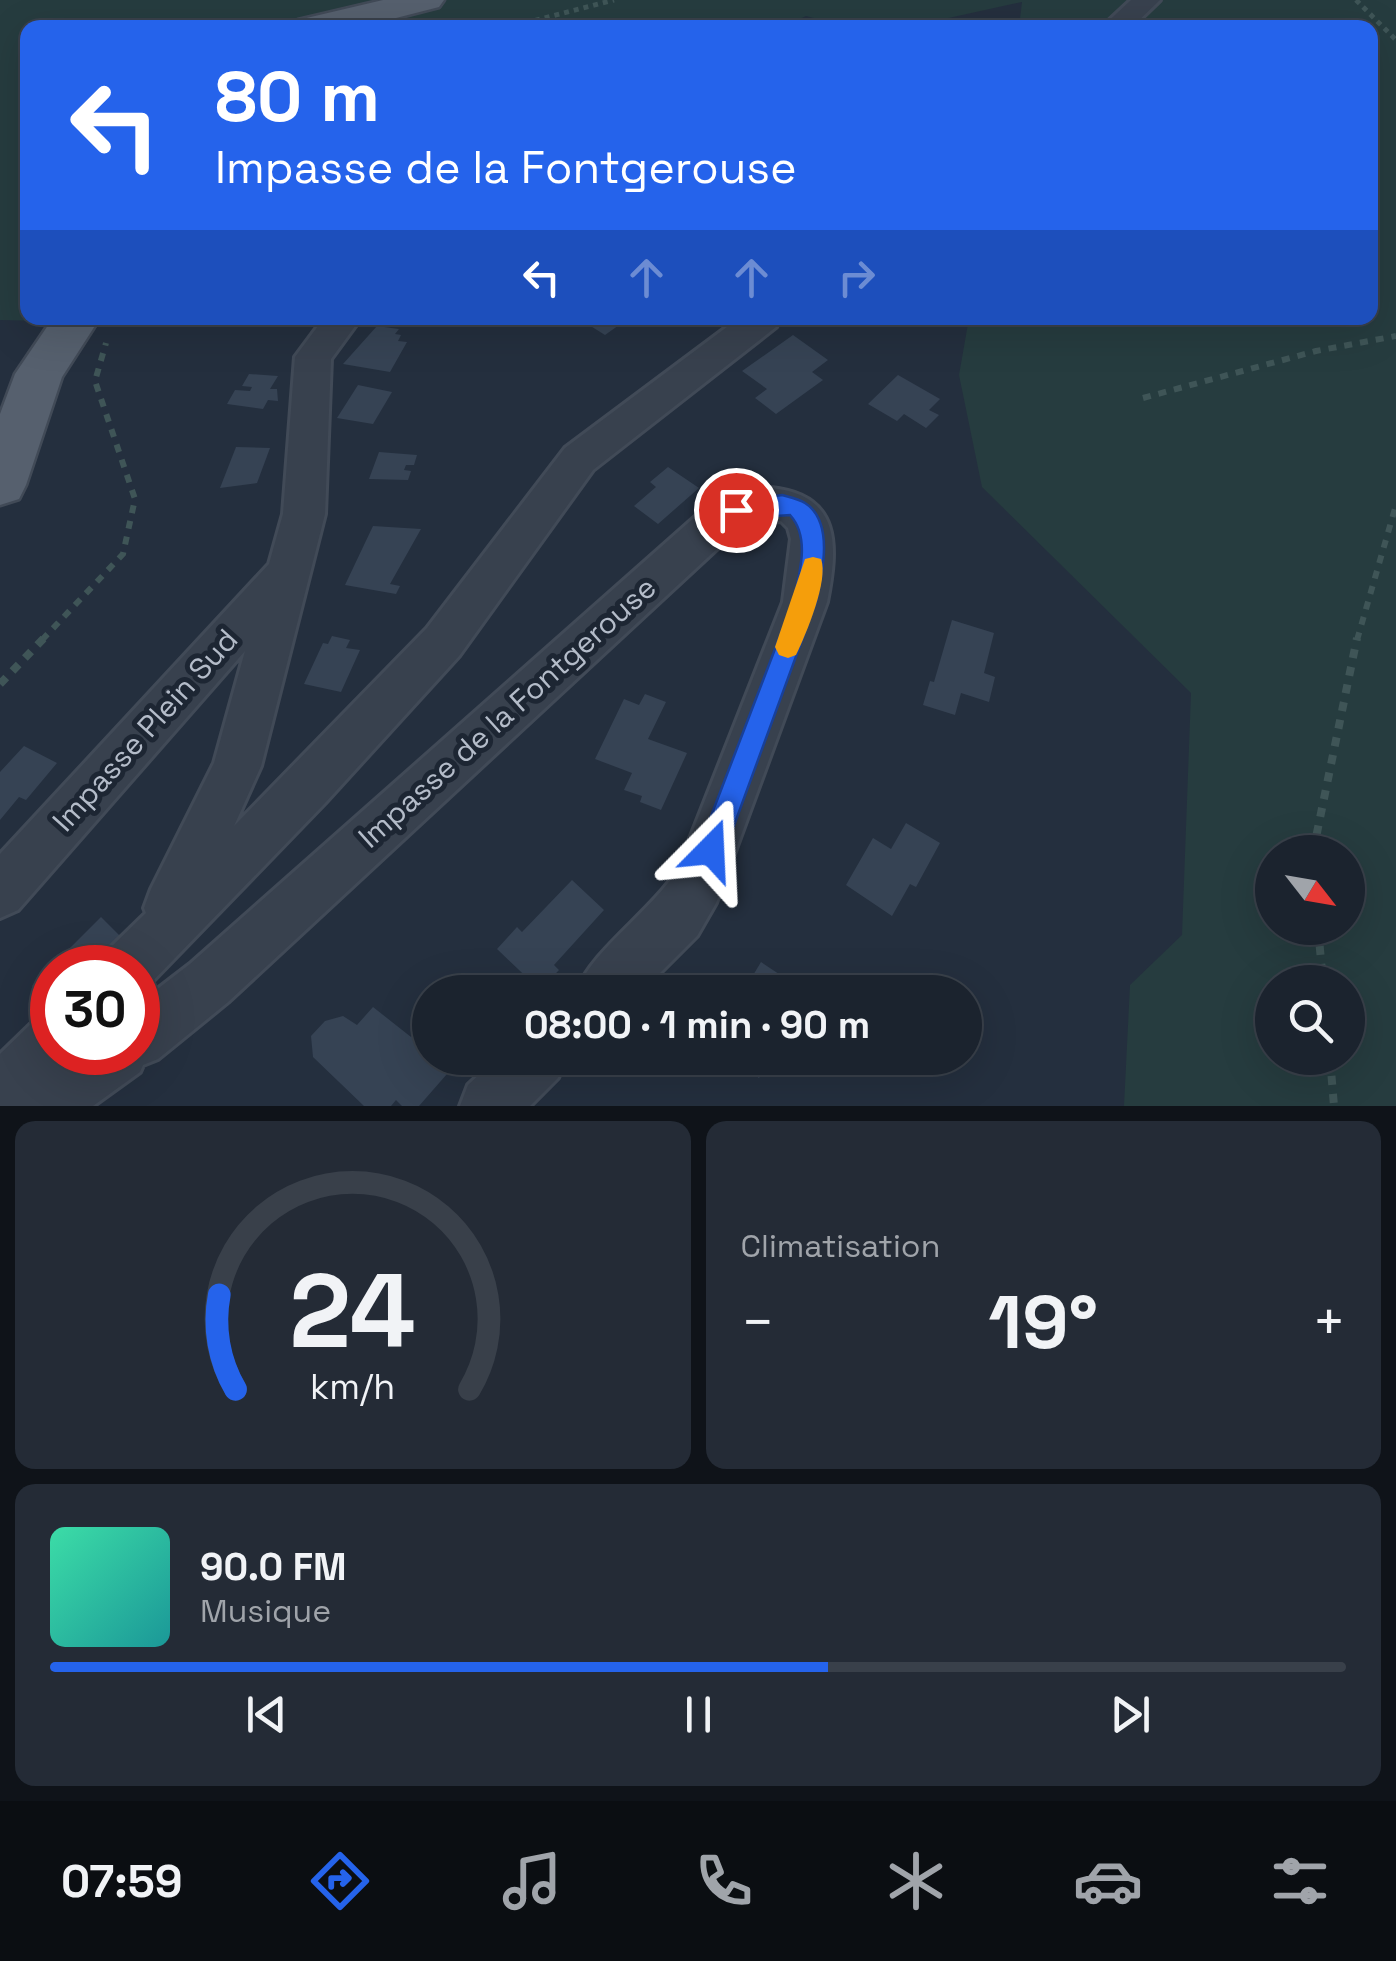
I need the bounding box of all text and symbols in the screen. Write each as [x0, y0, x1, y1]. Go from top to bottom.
text: 80 m [215, 52, 380, 141]
icon: left [50, 60, 180, 190]
text: Impasse de la Fontgerouse [215, 139, 797, 196]
icon: left [514, 250, 569, 305]
icon: ahead [619, 250, 674, 305]
icon: ahead [724, 250, 779, 305]
icon: right [829, 250, 884, 305]
pin [694, 468, 779, 553]
icon: arrive [709, 483, 764, 538]
street label: Impasse de la Fontgerouse [350, 568, 664, 856]
street label: Impasse Plein Sud [44, 621, 246, 839]
position arrow [659, 798, 763, 902]
north arrow [1255, 835, 1365, 945]
map controls [1255, 835, 1365, 1075]
speed limit sign: 30 [30, 945, 160, 1075]
button: search [1255, 965, 1365, 1075]
text: 08:00 · 1 min · 90 m [524, 1001, 870, 1049]
text: Climatisation [741, 1226, 940, 1266]
text: 24 [290, 1245, 416, 1377]
text: 19° [988, 1274, 1098, 1370]
text: − [741, 1287, 775, 1357]
text: + [1312, 1287, 1346, 1357]
text: km/h [310, 1364, 395, 1409]
text: 90.0 FM [200, 1543, 347, 1591]
text: Musique [200, 1591, 331, 1631]
icon: previous [239, 1687, 294, 1742]
icon: pause [671, 1687, 726, 1742]
icon: next [1103, 1687, 1158, 1742]
icon: directions [305, 1846, 375, 1916]
icon: music [497, 1846, 567, 1916]
icon: phone [689, 1846, 759, 1916]
icon: climate [881, 1846, 951, 1916]
icon: car [1073, 1846, 1143, 1916]
icon: filters [1265, 1846, 1335, 1916]
text: 07:59 [61, 1853, 182, 1910]

